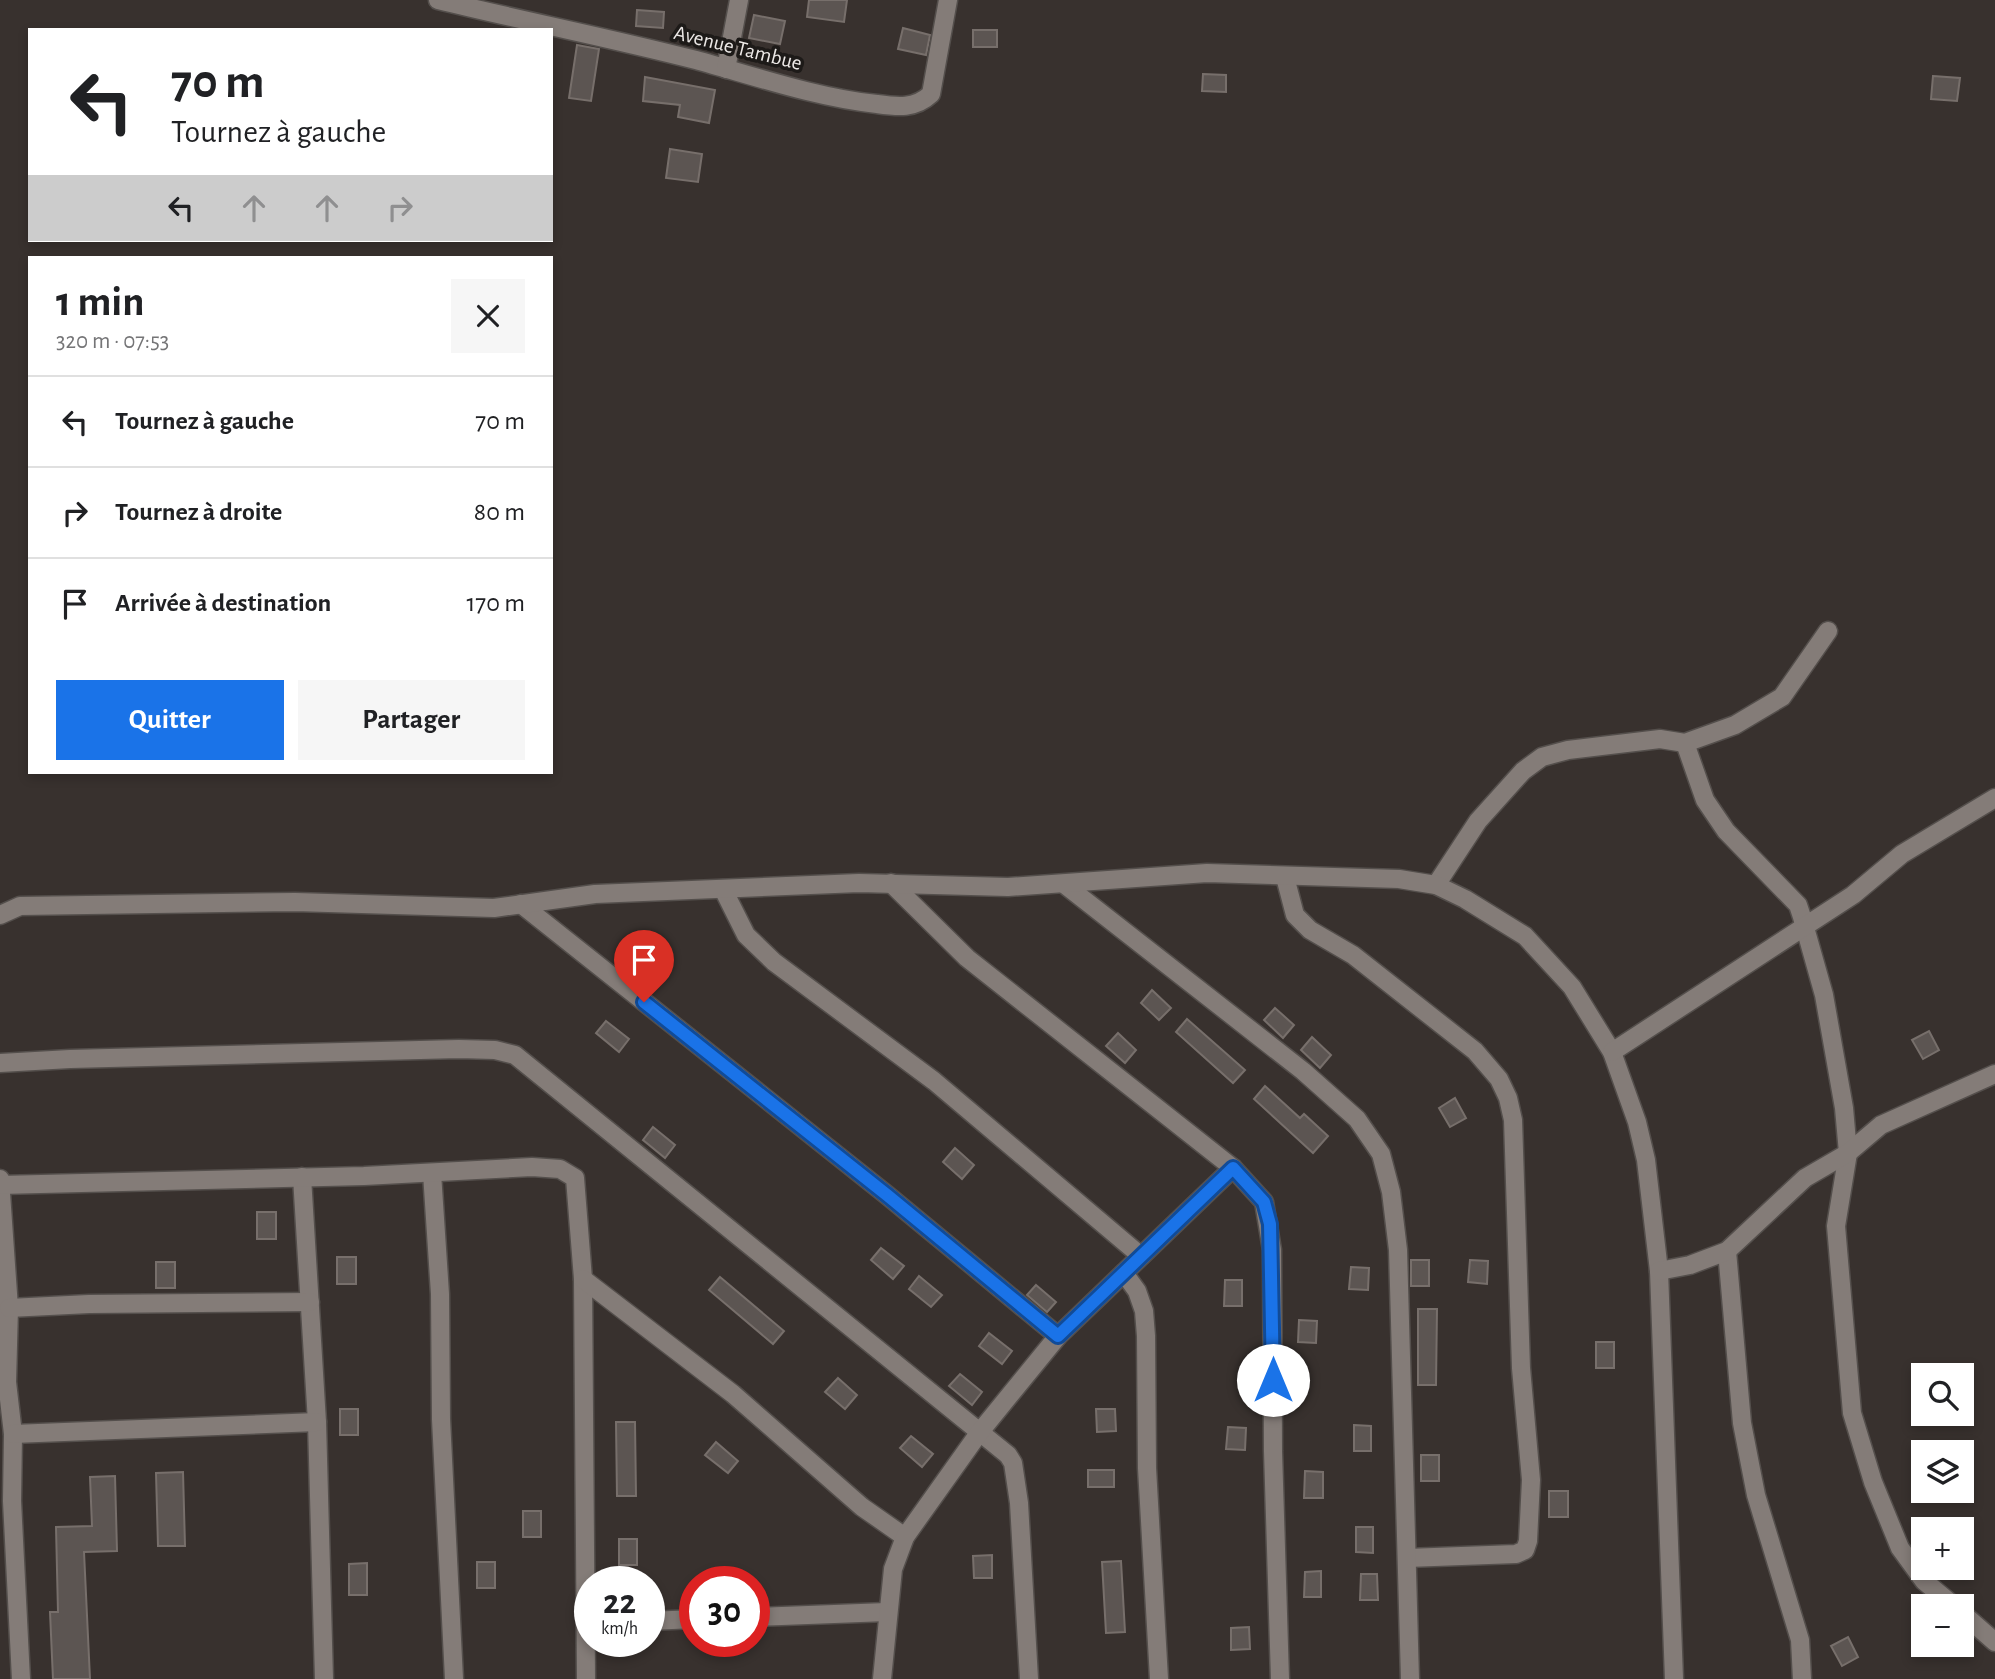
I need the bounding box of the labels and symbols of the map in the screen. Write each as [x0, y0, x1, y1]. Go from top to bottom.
street label: Avenue Tambue [672, 22, 804, 74]
pin [614, 930, 674, 1002]
position arrow [1236, 1343, 1310, 1417]
speed limit sign: 30 [679, 1566, 770, 1657]

